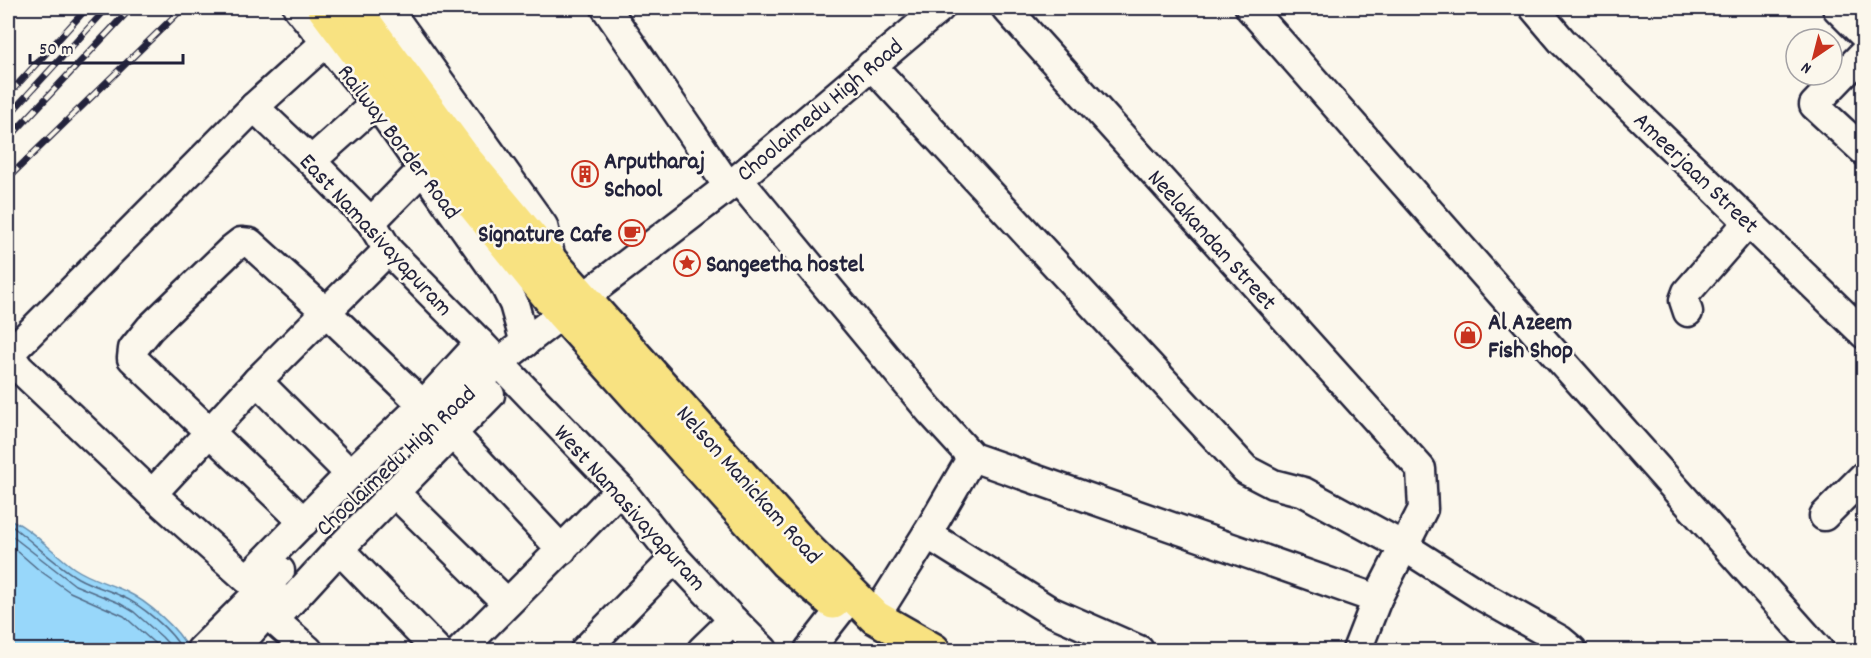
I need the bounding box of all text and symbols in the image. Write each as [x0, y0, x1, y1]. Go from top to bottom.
scale bar [30, 27, 183, 65]
north arrow [1784, 27, 1844, 87]
street label: Choolaimedu High Road [730, 31, 912, 191]
text: 50 m [39, 38, 74, 63]
text: N [1797, 55, 1817, 79]
street label: Railway Border Road [328, 58, 467, 228]
street label: Ameerjaan Street [1624, 105, 1766, 243]
place label: Arputharaj School [604, 146, 705, 208]
street label: East Namasivayapuram [290, 147, 460, 325]
building icon: Arputharaj School [570, 159, 600, 189]
street label: Neelakandan Street [1138, 163, 1284, 319]
cafe icon: Signature Cafe [617, 218, 647, 248]
place label: Signature Cafe [478, 219, 612, 253]
place icon: Sangeetha hostel [672, 248, 702, 278]
place label: Sangeetha hostel [706, 249, 864, 283]
place label: Al Azeem Fish Shop [1488, 307, 1573, 369]
shop icon: Al Azeem Fish Shop [1453, 320, 1483, 350]
street label: Choolaimedu High Road [309, 379, 485, 546]
street label: Nelson Manickam Road [667, 399, 829, 573]
street label: West Namasivayapuram [544, 418, 713, 600]

